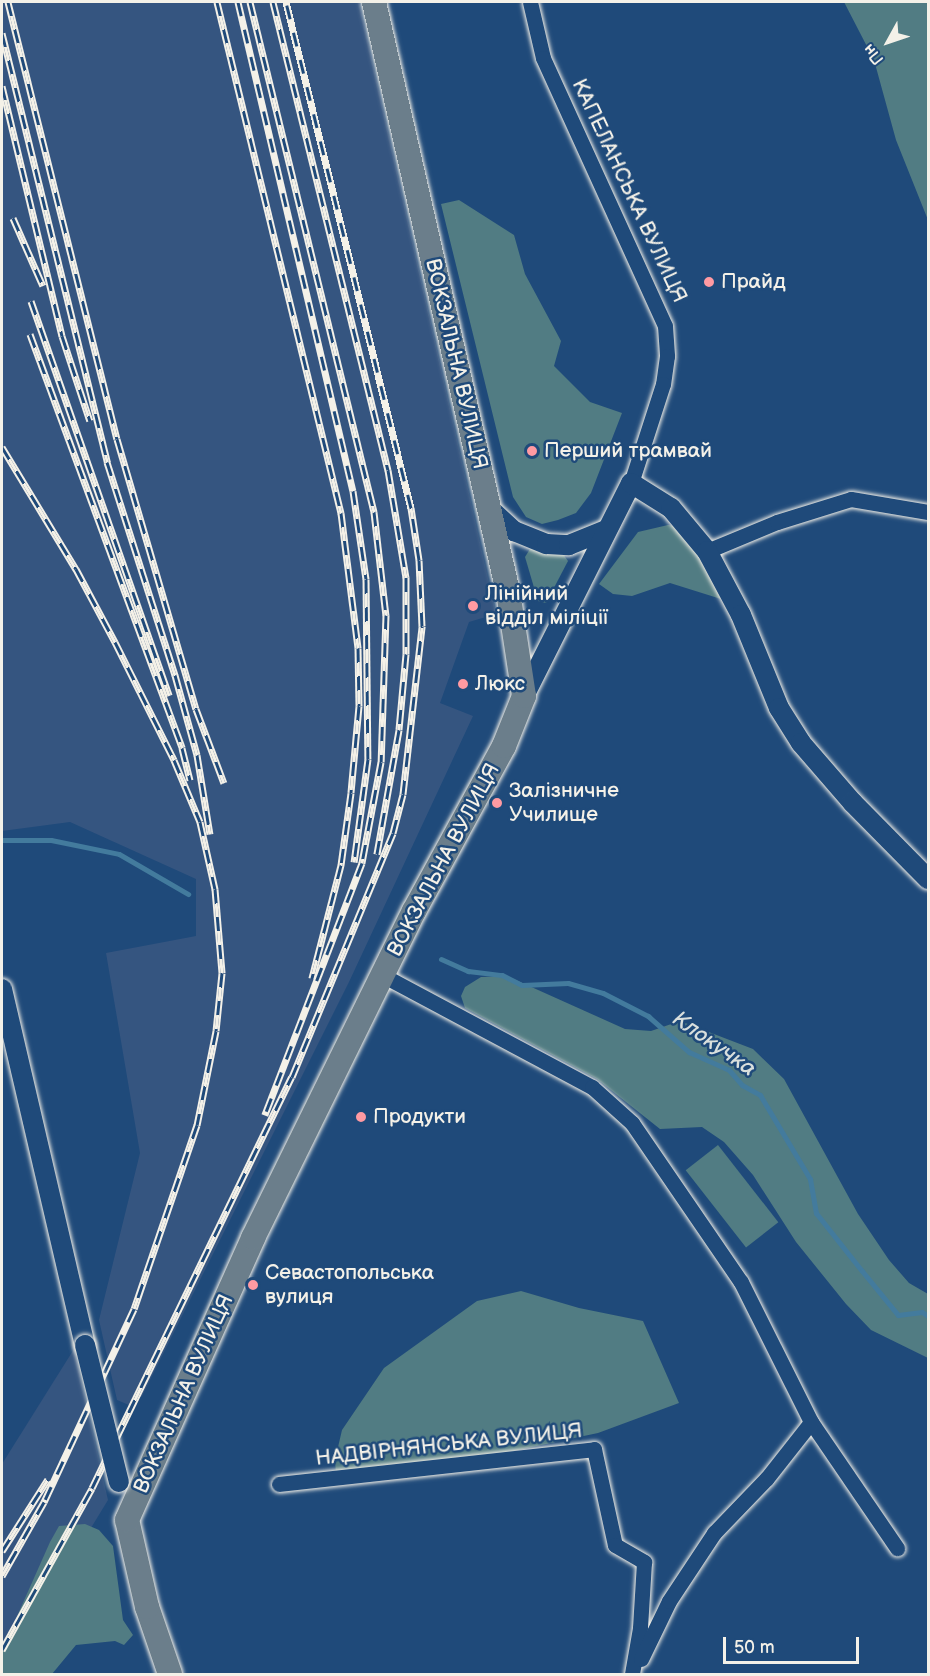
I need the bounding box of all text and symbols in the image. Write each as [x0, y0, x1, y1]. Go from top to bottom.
north arrow [858, 12, 918, 72]
text: Пн [860, 40, 888, 68]
street label: КАПЕЛАНСЬКА ВУЛИЦЯ [566, 75, 692, 307]
street label: ВОКЗАЛЬНА ВУЛИЦЯ [420, 256, 492, 472]
place label: Прайд [721, 269, 786, 295]
marker: Прайд [702, 275, 716, 289]
place label: Перший трамвай [544, 438, 712, 464]
marker: Перший трамвай [525, 444, 539, 458]
place label: Лінійний відділ міліції [485, 581, 608, 631]
marker: Лінійний відділ міліції [466, 599, 480, 613]
place label: Люкс [475, 671, 525, 697]
marker: Люкс [456, 677, 470, 691]
street label: ВОКЗАЛЬНА ВУЛИЦЯ [382, 759, 506, 961]
place label: Залізничне Училище [509, 778, 619, 828]
marker: Залізничне Училище [490, 796, 504, 810]
water label: Клокучка [667, 1006, 761, 1082]
place label: Продукти [373, 1104, 466, 1130]
marker: Продукти [354, 1110, 368, 1124]
place label: Севастопольська вулиця [265, 1260, 434, 1310]
marker: Севастопольська вулиця [246, 1278, 260, 1292]
street label: ВОКЗАЛЬНА ВУЛИЦЯ [129, 1291, 239, 1497]
street label: НАДВІРНЯНСЬКА ВУЛИЦЯ [314, 1418, 584, 1472]
scale bar [726, 1625, 862, 1663]
text: 50 m [734, 1637, 775, 1658]

